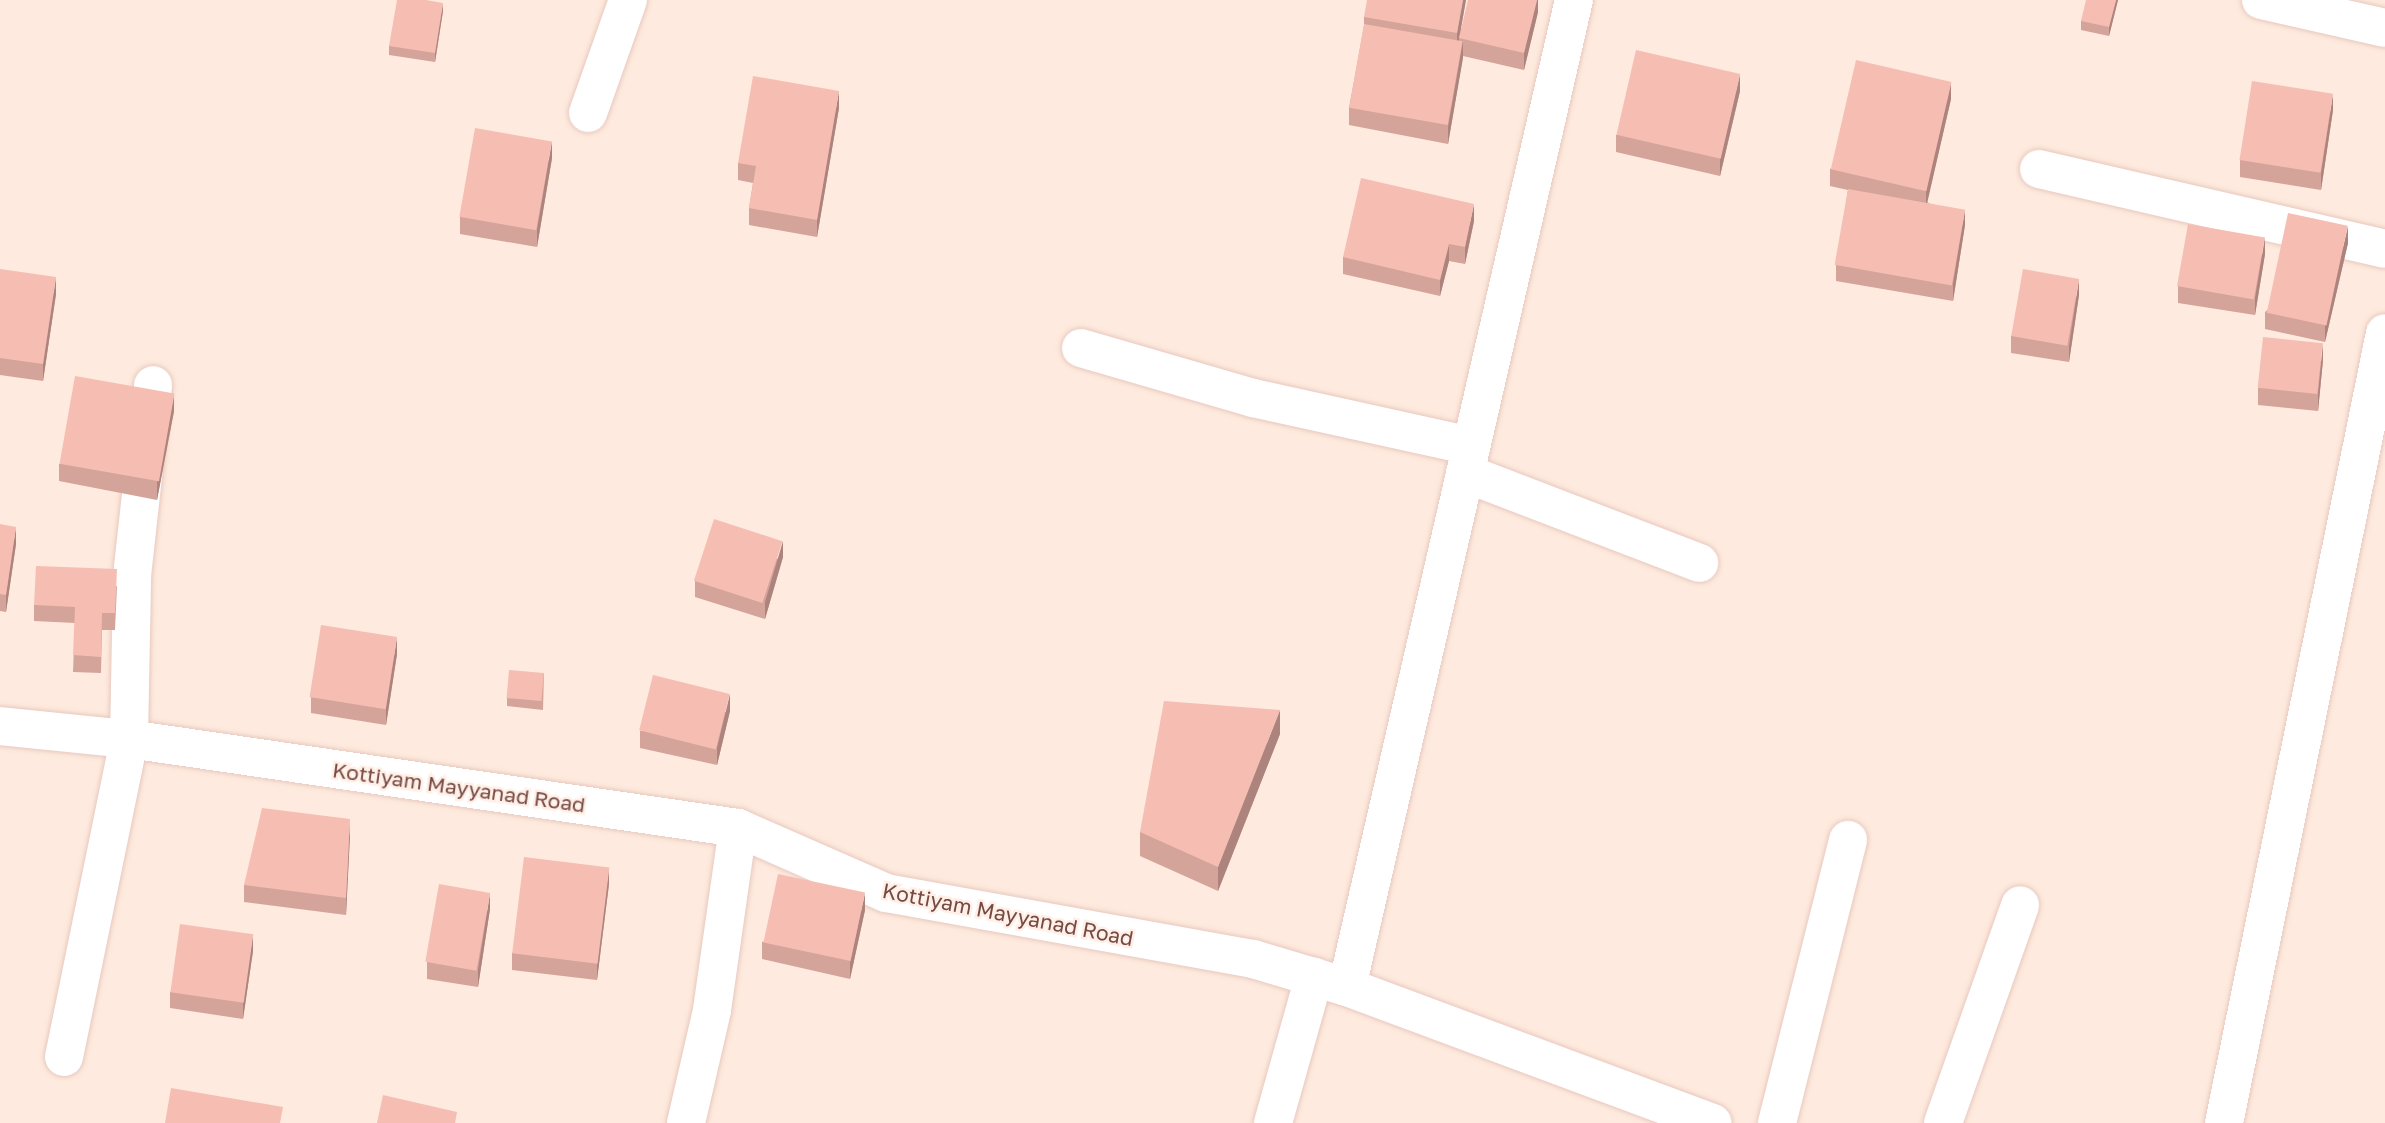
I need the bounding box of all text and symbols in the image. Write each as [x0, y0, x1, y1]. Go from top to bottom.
street label: Kottiyam Mayyanad Road [331, 757, 587, 817]
street label: Kottiyam Mayyanad Road [880, 877, 1136, 951]

